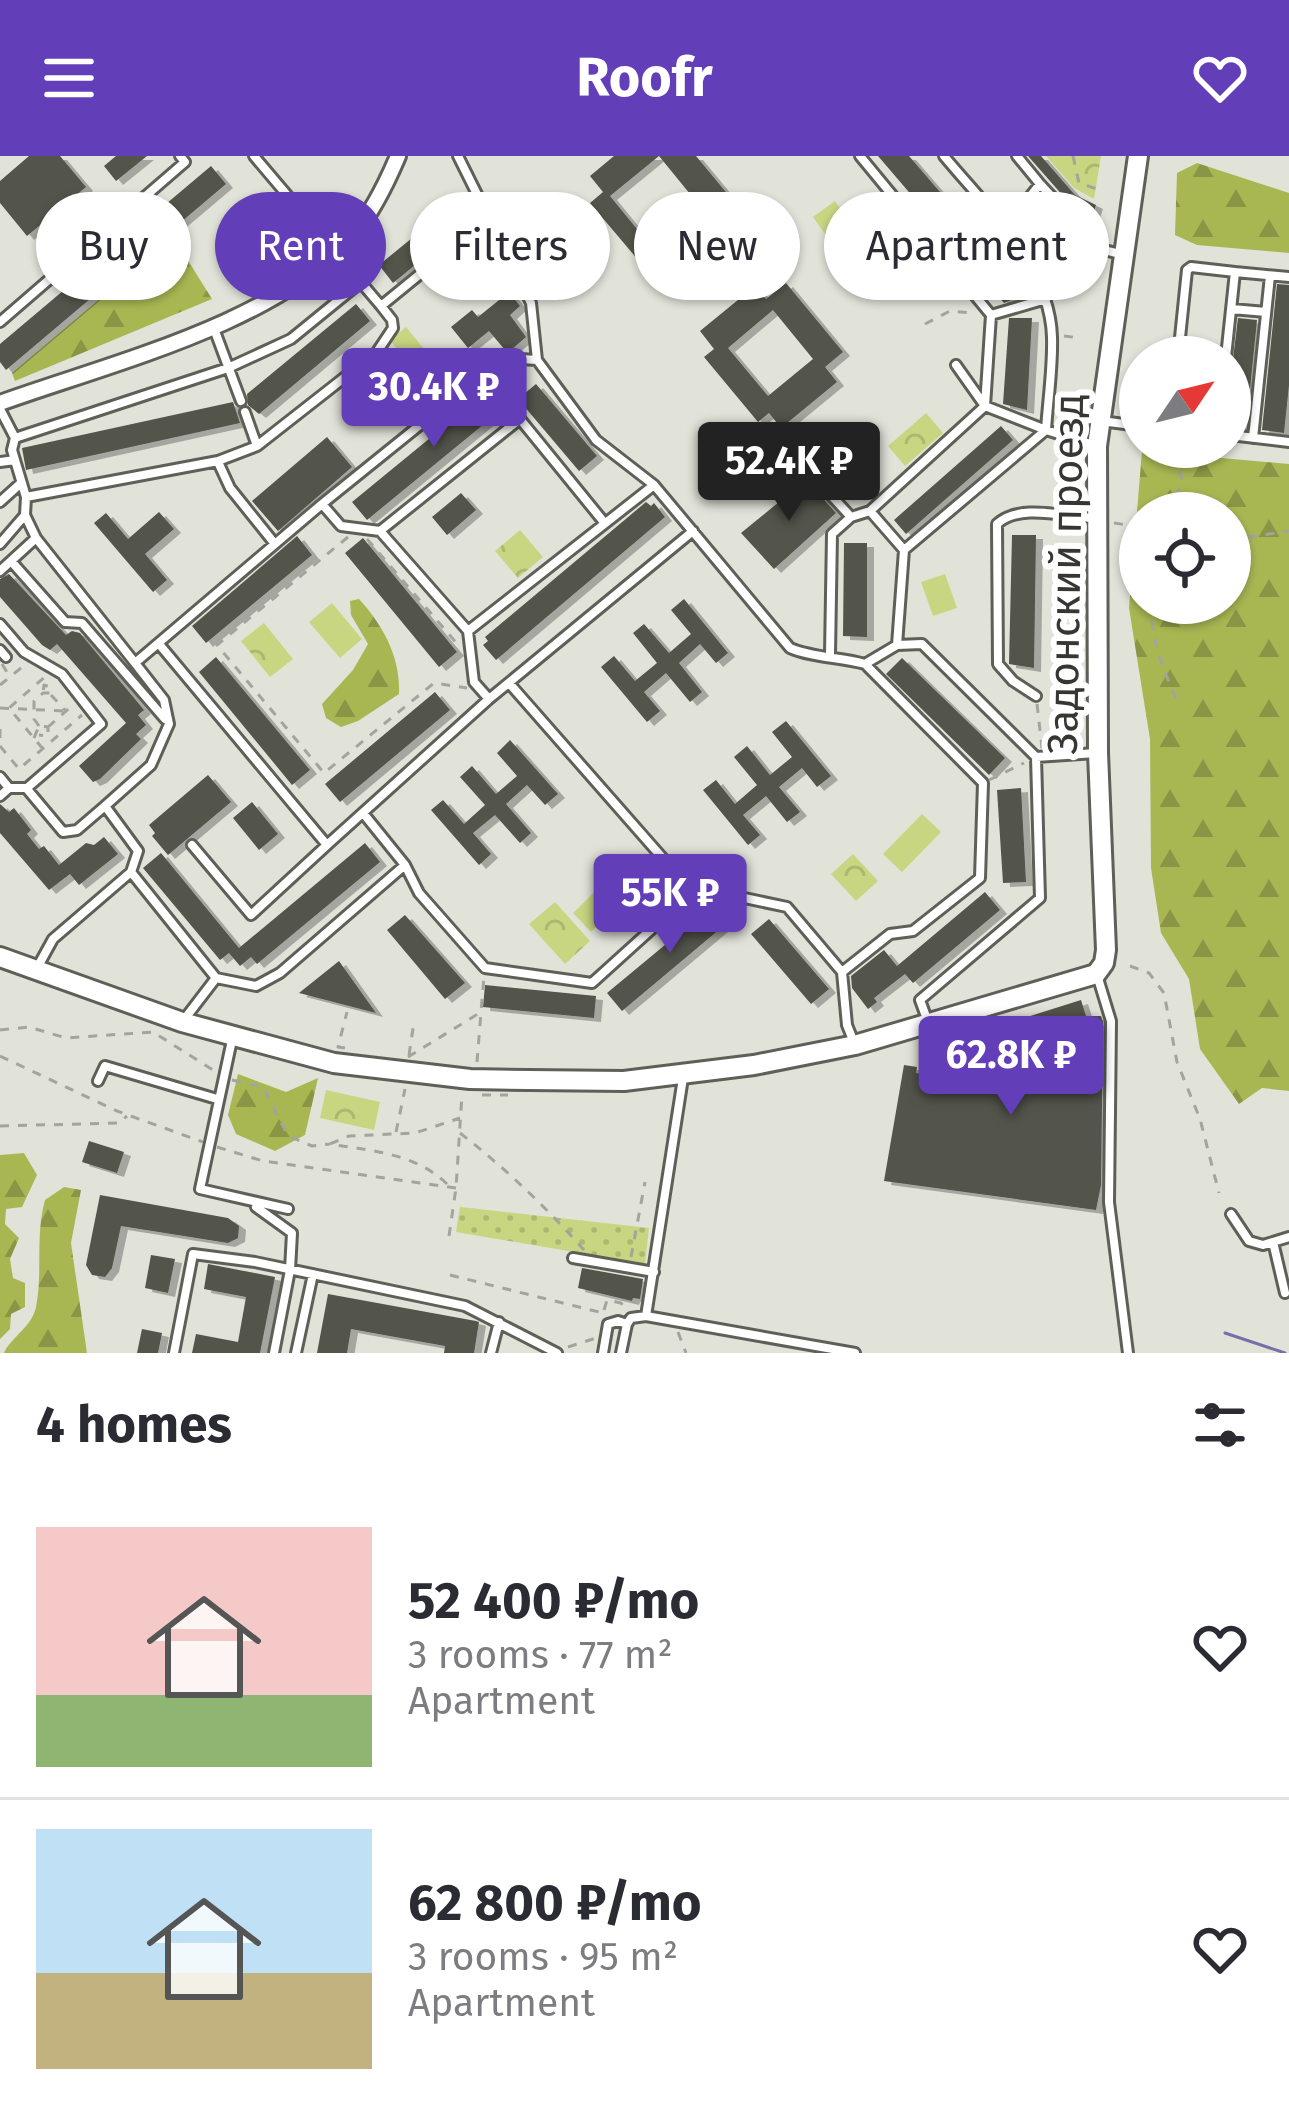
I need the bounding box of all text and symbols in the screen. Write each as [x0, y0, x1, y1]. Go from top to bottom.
icon: menu [36, 45, 102, 111]
icon: heart [1187, 45, 1253, 111]
text: Roofr [576, 46, 713, 110]
chip: Buy [36, 192, 191, 300]
chip: Rent [215, 192, 386, 300]
chip: Filters [410, 192, 610, 300]
chip: New [634, 192, 800, 300]
chip: Apartment [824, 192, 1109, 300]
north arrow [1119, 336, 1251, 468]
map controls [1119, 336, 1251, 624]
pin: 30.4K ₽ [323, 348, 545, 450]
text: 30.4K ₽ [369, 364, 499, 410]
street label: Задонский проезд [1038, 393, 1094, 755]
pin: 52.4K ₽ [678, 422, 900, 524]
text: 52.4K ₽ [725, 438, 853, 484]
button: locate [1119, 492, 1251, 624]
pin: 55K ₽ [586, 854, 754, 956]
text: 55K ₽ [621, 870, 719, 916]
pin: 62.8K ₽ [900, 1016, 1122, 1118]
text: 62.8K ₽ [946, 1032, 1076, 1078]
icon: filters [1187, 1392, 1253, 1458]
text: 4 homes [36, 1394, 232, 1456]
text: 52 400 ₽/mo [408, 1570, 699, 1632]
icon: home [132, 1575, 276, 1719]
icon: heart [1187, 1614, 1253, 1680]
text: 3 rooms · 77 m² [408, 1632, 673, 1678]
text: Apartment [408, 1678, 595, 1724]
text: 62 800 ₽/mo [408, 1872, 702, 1934]
icon: home [132, 1877, 276, 2021]
icon: heart [1187, 1916, 1253, 1982]
text: 3 rooms · 95 m² [408, 1934, 678, 1980]
text: Apartment [408, 1980, 595, 2026]

